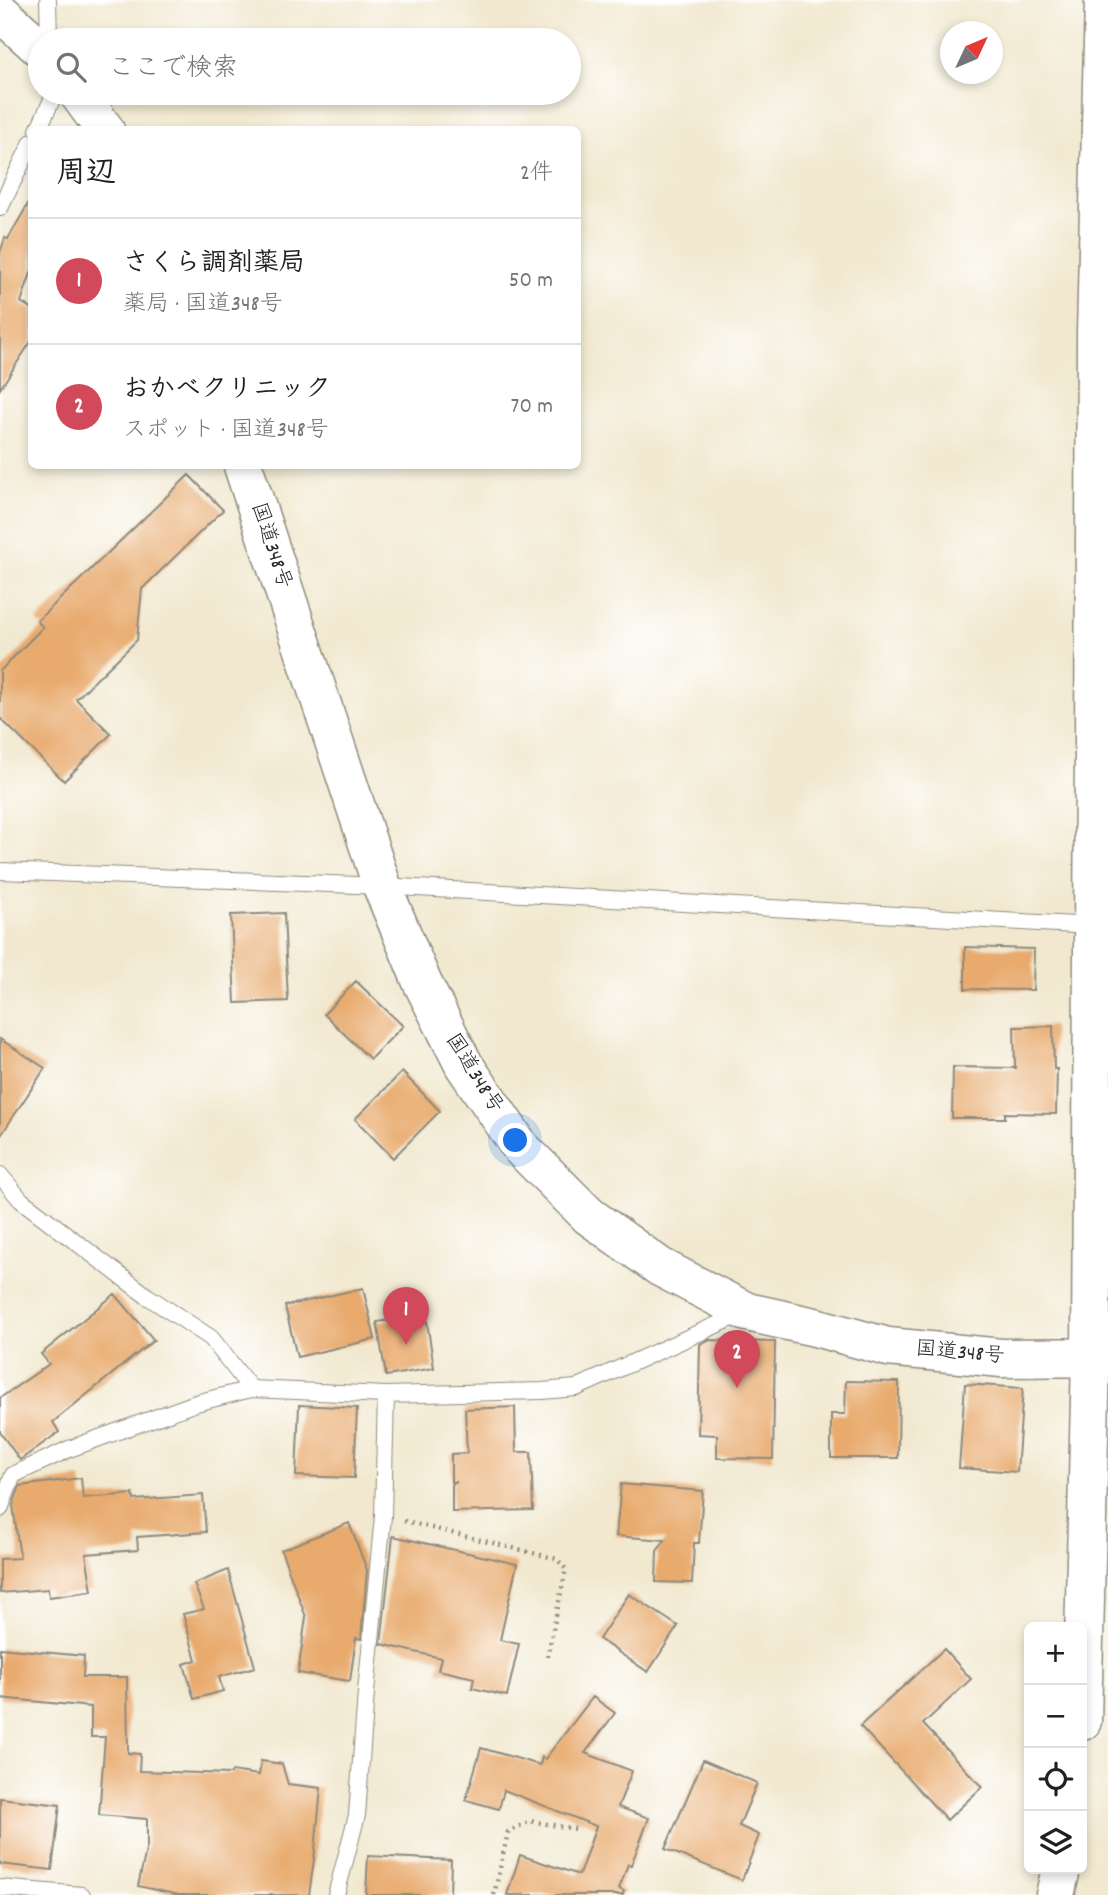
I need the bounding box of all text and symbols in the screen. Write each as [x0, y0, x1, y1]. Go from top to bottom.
north arrow [940, 21, 1003, 84]
search box [28, 28, 581, 105]
icon: search [52, 48, 90, 86]
text: ここで検索 [108, 51, 238, 88]
text: 周辺 [56, 154, 116, 197]
text: 2件 [520, 158, 553, 191]
text: さくら調剤薬局 [123, 246, 305, 283]
text: 1 [76, 265, 82, 298]
text: 50 m [509, 265, 553, 298]
text: 薬局 · 国道348号 [123, 289, 283, 322]
text: おかべクリニック [123, 372, 331, 409]
text: 2 [74, 391, 84, 424]
text: 70 m [511, 391, 553, 424]
text: スポット · 国道348号 [123, 415, 329, 448]
street label: 国道348号 [242, 499, 298, 593]
street label: 国道348号 [437, 1028, 509, 1120]
your location [498, 1123, 532, 1157]
pin: 1 [383, 1287, 429, 1345]
pin: 2 [714, 1330, 760, 1388]
street label: 国道348号 [914, 1335, 1006, 1373]
map controls [1024, 1622, 1087, 1874]
button: + [1024, 1622, 1087, 1685]
button: − [1024, 1685, 1087, 1748]
button: locate [1024, 1748, 1087, 1811]
button: layers [1024, 1811, 1087, 1874]

